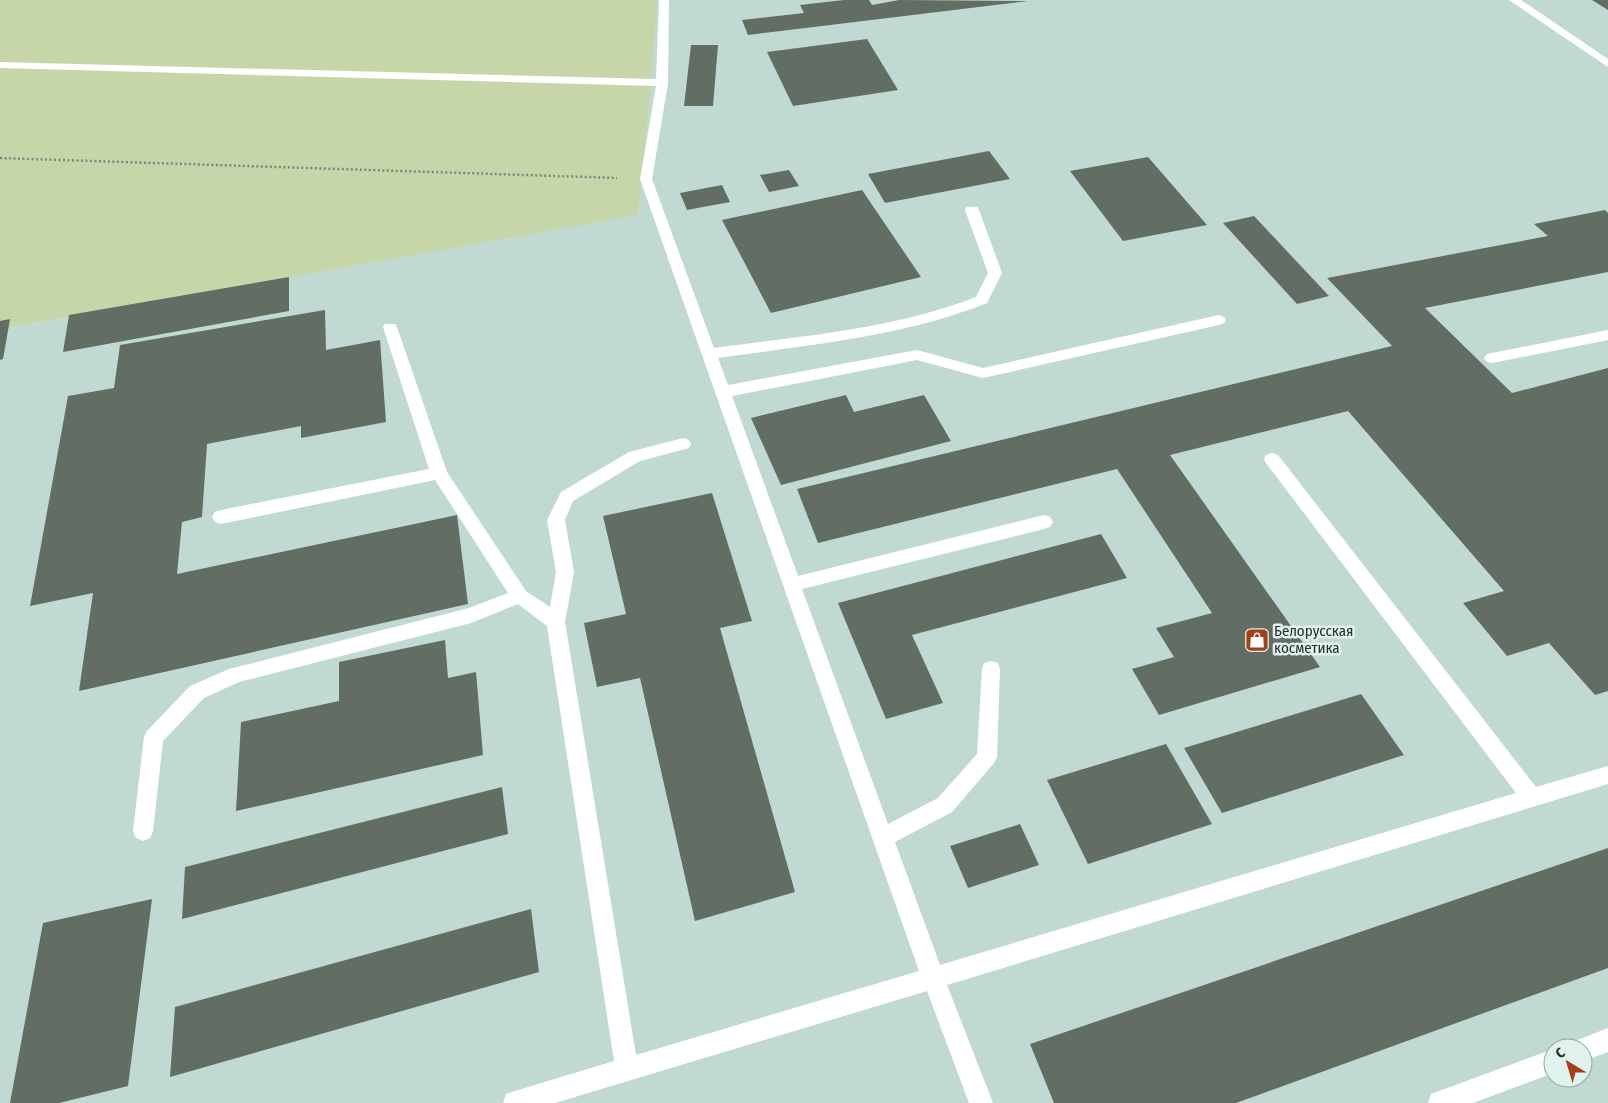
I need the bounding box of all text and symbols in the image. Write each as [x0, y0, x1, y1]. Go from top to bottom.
place label: Белорусская косметика [1274, 622, 1353, 657]
shop icon: Белорусская косметика [1244, 627, 1270, 653]
north arrow [1543, 1038, 1593, 1088]
text: С [1552, 1044, 1569, 1062]

